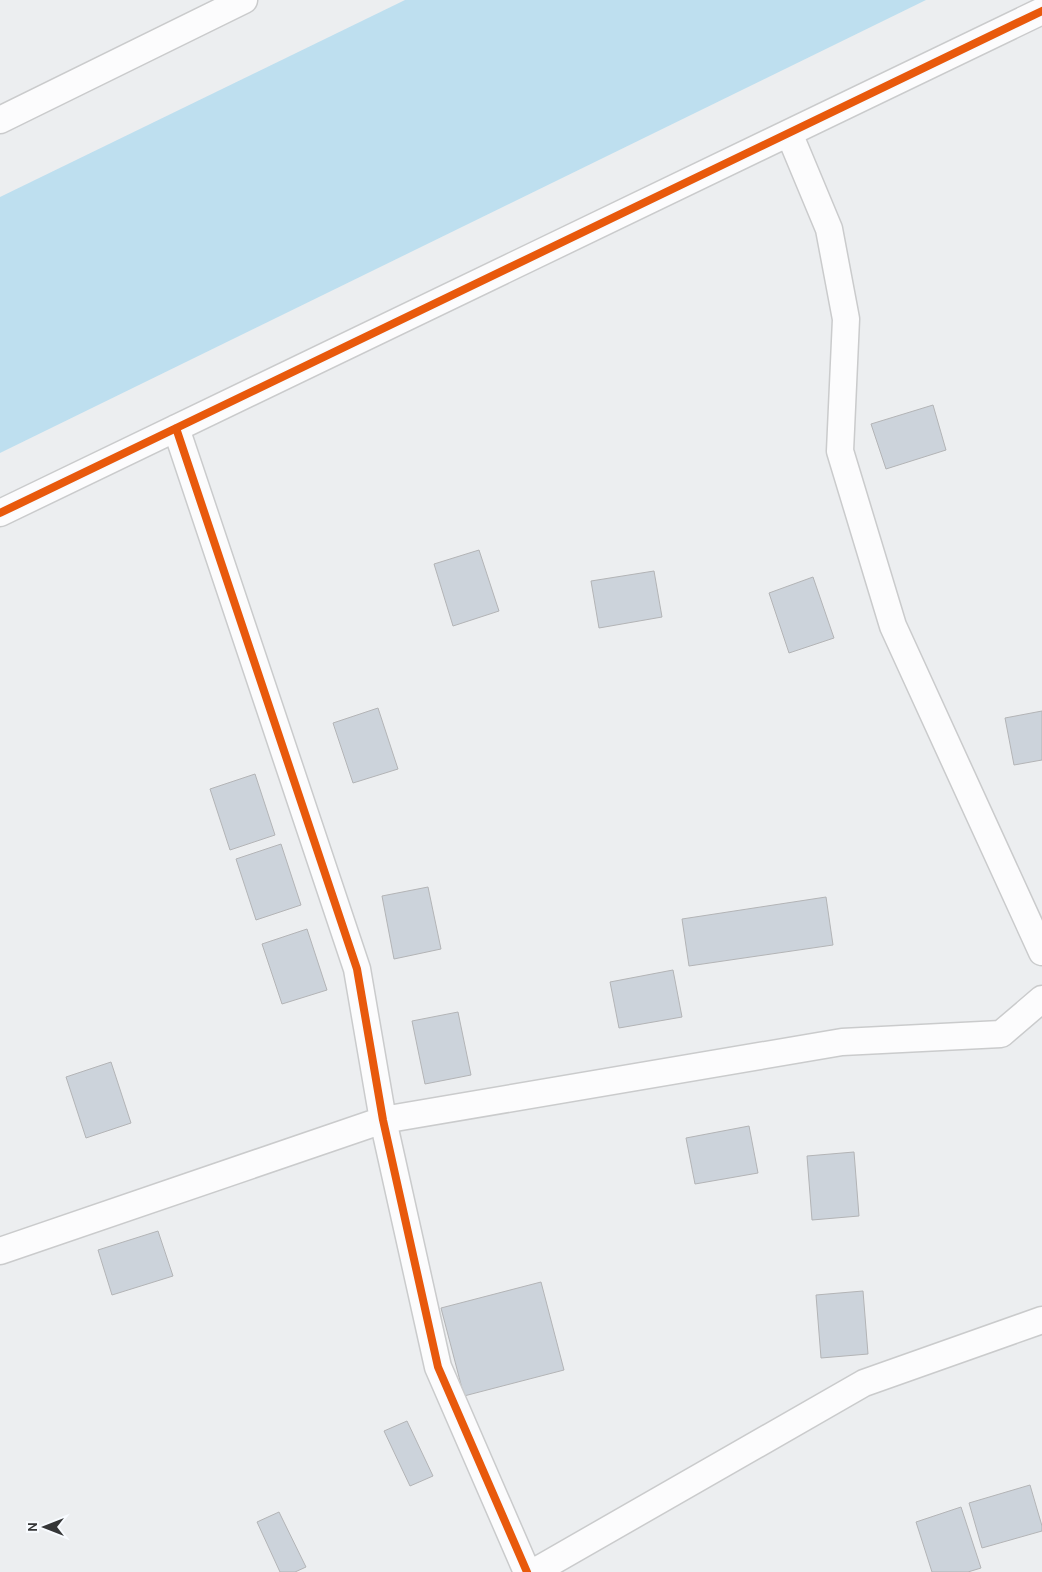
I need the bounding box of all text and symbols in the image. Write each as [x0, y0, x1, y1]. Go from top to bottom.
north arrow [20, 1502, 70, 1552]
text: N [24, 1522, 41, 1532]

